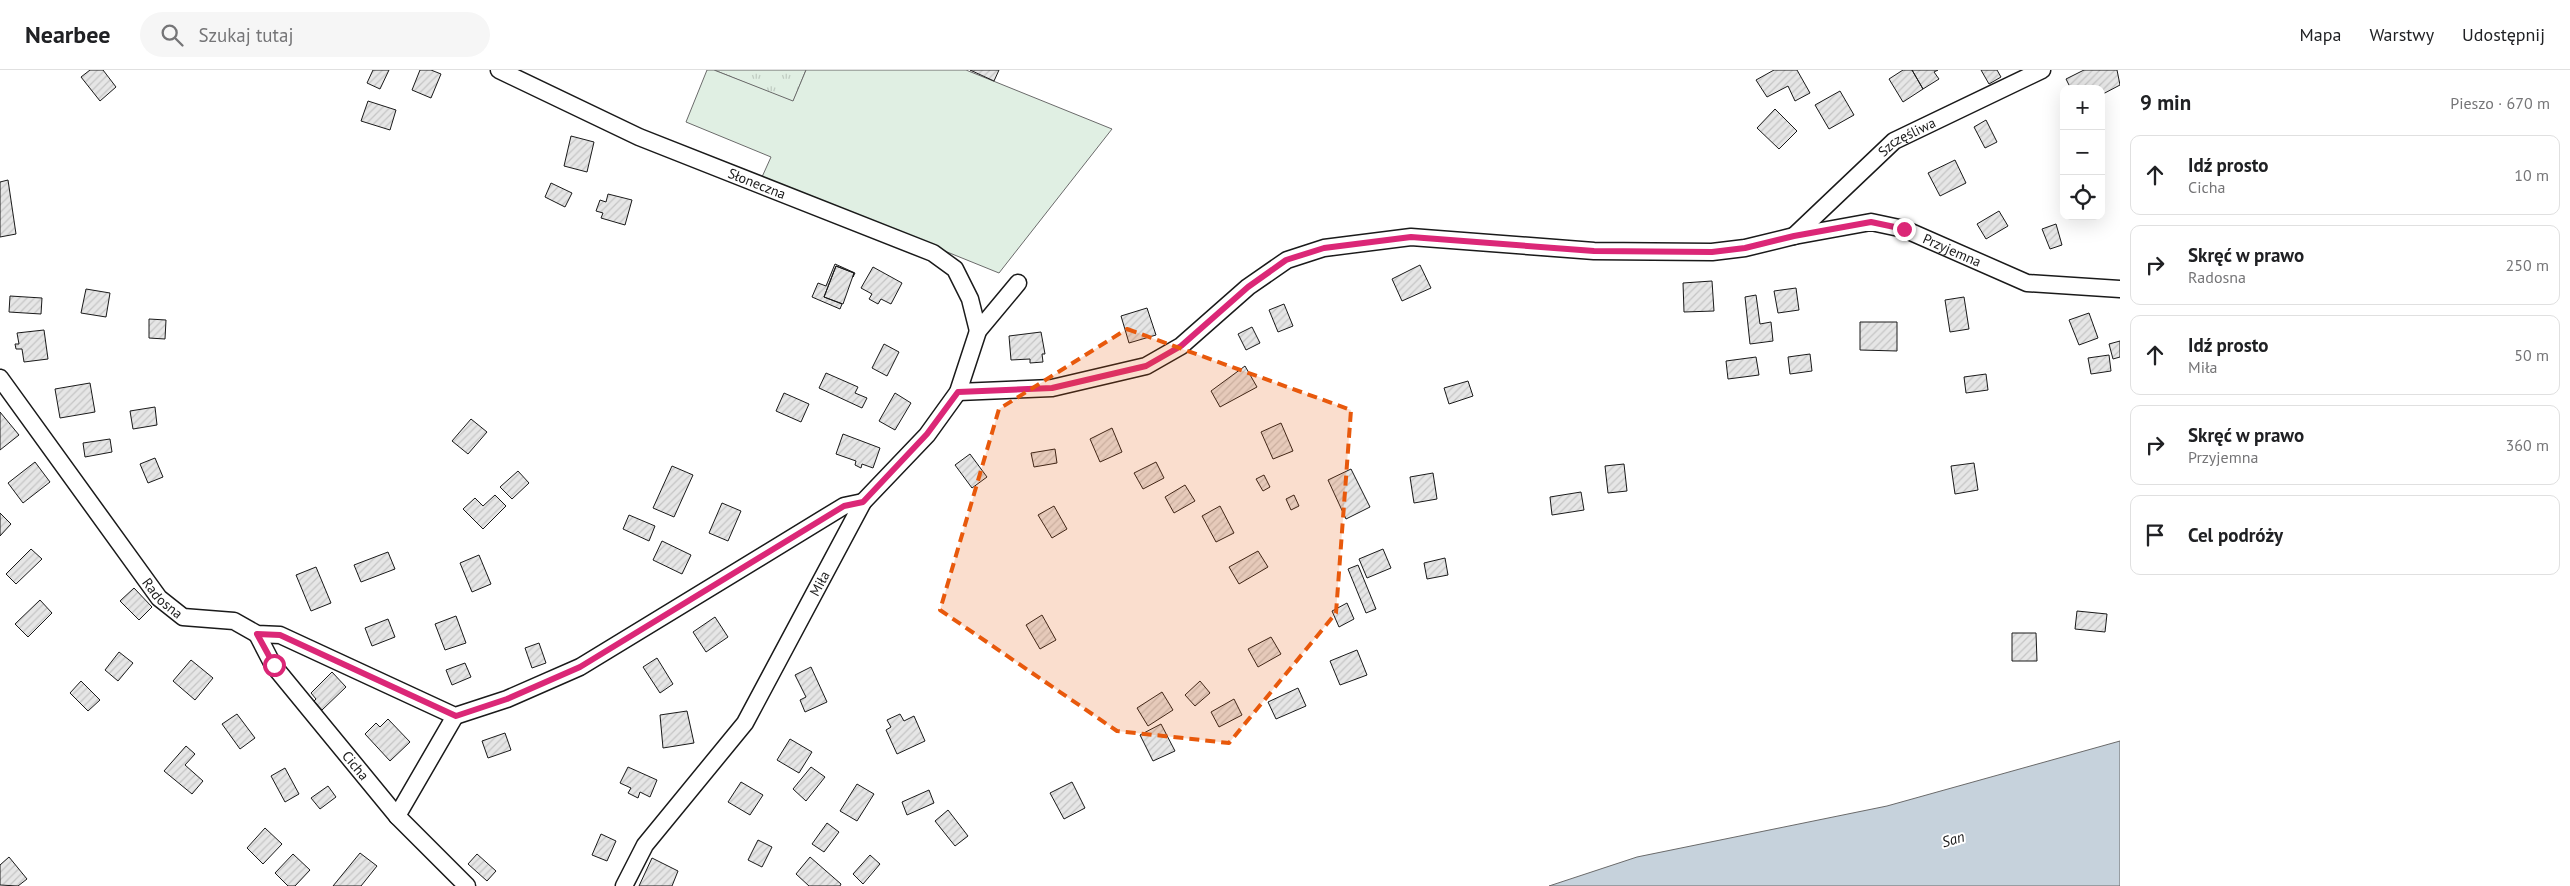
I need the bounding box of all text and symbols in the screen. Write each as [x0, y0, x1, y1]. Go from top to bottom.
search box [140, 12, 490, 57]
text: Nearbee [25, 19, 110, 50]
icon: search [158, 21, 186, 49]
text: Szukaj tutaj [198, 23, 294, 47]
text: Mapa [2300, 23, 2341, 46]
text: Warstwy [2369, 23, 2434, 46]
text: Udostępnij [2462, 23, 2545, 46]
map controls [2060, 85, 2105, 220]
button: + [2060, 85, 2105, 130]
text: 9 min [2140, 89, 2191, 116]
text: Pieszo · 670 m [2450, 93, 2550, 113]
street label: Szczęśliwa [1874, 113, 1938, 160]
button: − [2060, 130, 2105, 175]
text: Idź prosto [2188, 153, 2268, 177]
icon: ahead [2141, 161, 2169, 189]
street label: Słoneczna [725, 164, 789, 203]
text: 10 m [2514, 165, 2549, 185]
button: locate [2060, 175, 2105, 220]
text: Cicha [2188, 177, 2225, 197]
route end [1893, 218, 1916, 241]
street label: Przyjemna [1920, 229, 1984, 271]
text: Skręć w prawo [2188, 243, 2304, 267]
icon: right [2141, 251, 2169, 279]
text: 250 m [2506, 255, 2549, 275]
text: Radosna [2188, 267, 2246, 287]
text: Idź prosto [2188, 333, 2268, 357]
icon: ahead [2141, 341, 2169, 369]
text: 50 m [2514, 345, 2549, 365]
text: Miła [2188, 357, 2218, 377]
text: Skręć w prawo [2188, 423, 2304, 447]
icon: right [2141, 431, 2169, 459]
text: 360 m [2506, 435, 2549, 455]
text: Przyjemna [2188, 447, 2258, 467]
icon: arrive [2141, 521, 2169, 549]
text: Cel podróży [2188, 523, 2283, 547]
street label: Miła [805, 568, 834, 599]
street label: Radosna [138, 574, 187, 622]
route start [263, 654, 286, 677]
street label: Cicha [338, 747, 373, 784]
water label: San [1939, 827, 1967, 851]

